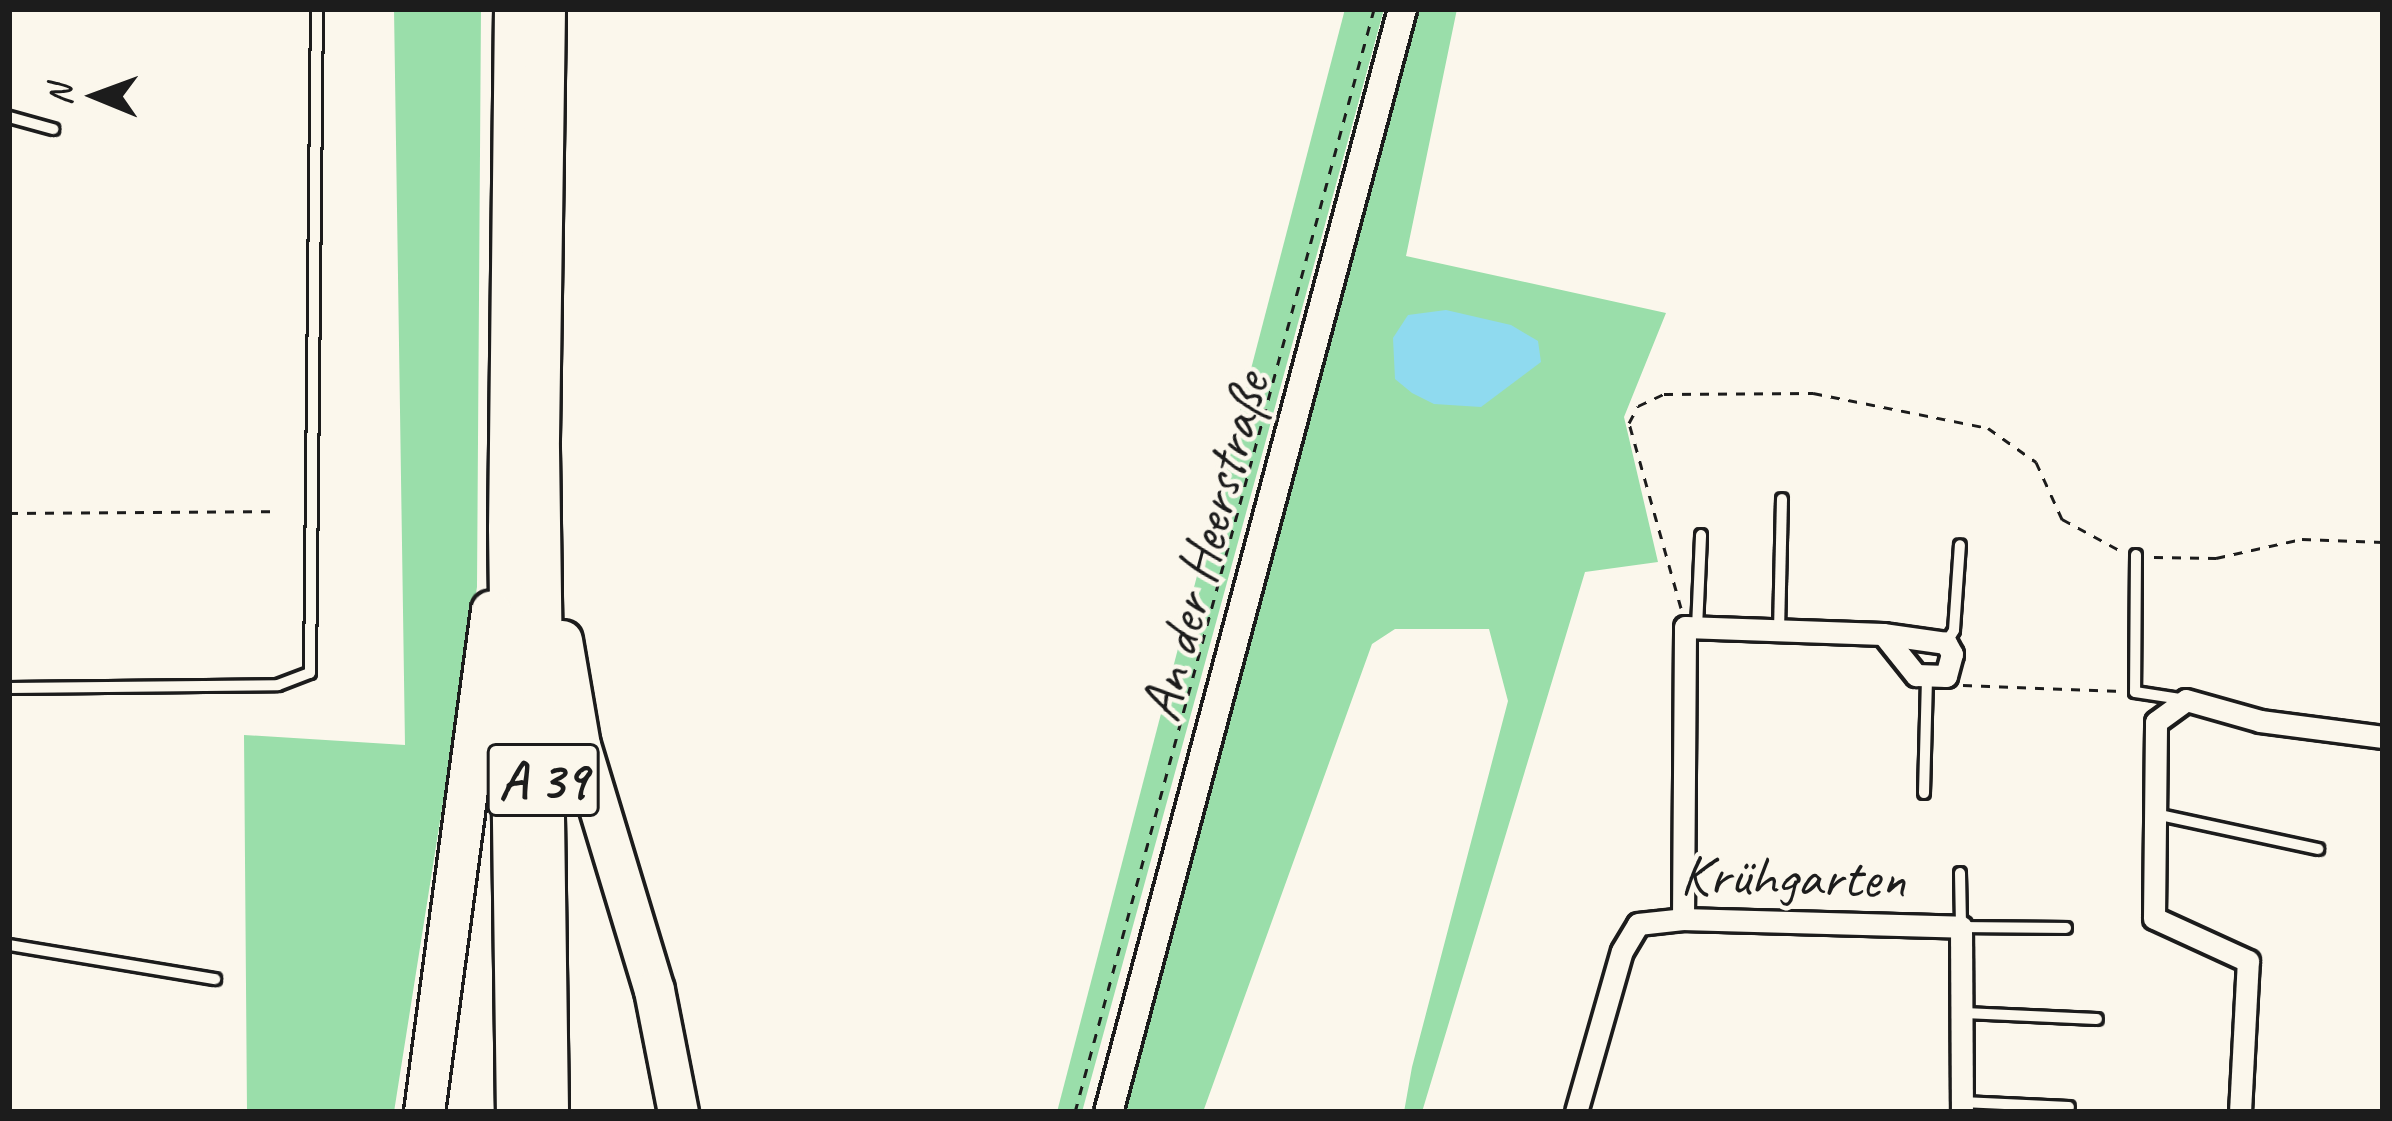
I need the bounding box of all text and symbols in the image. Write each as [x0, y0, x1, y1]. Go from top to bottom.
north arrow [36, 36, 156, 156]
text: N [39, 85, 81, 106]
street label: An der Heerstraße [1126, 366, 1284, 728]
road number: A 39 [486, 732, 600, 828]
street label: Krühgarten [1680, 841, 1906, 913]

